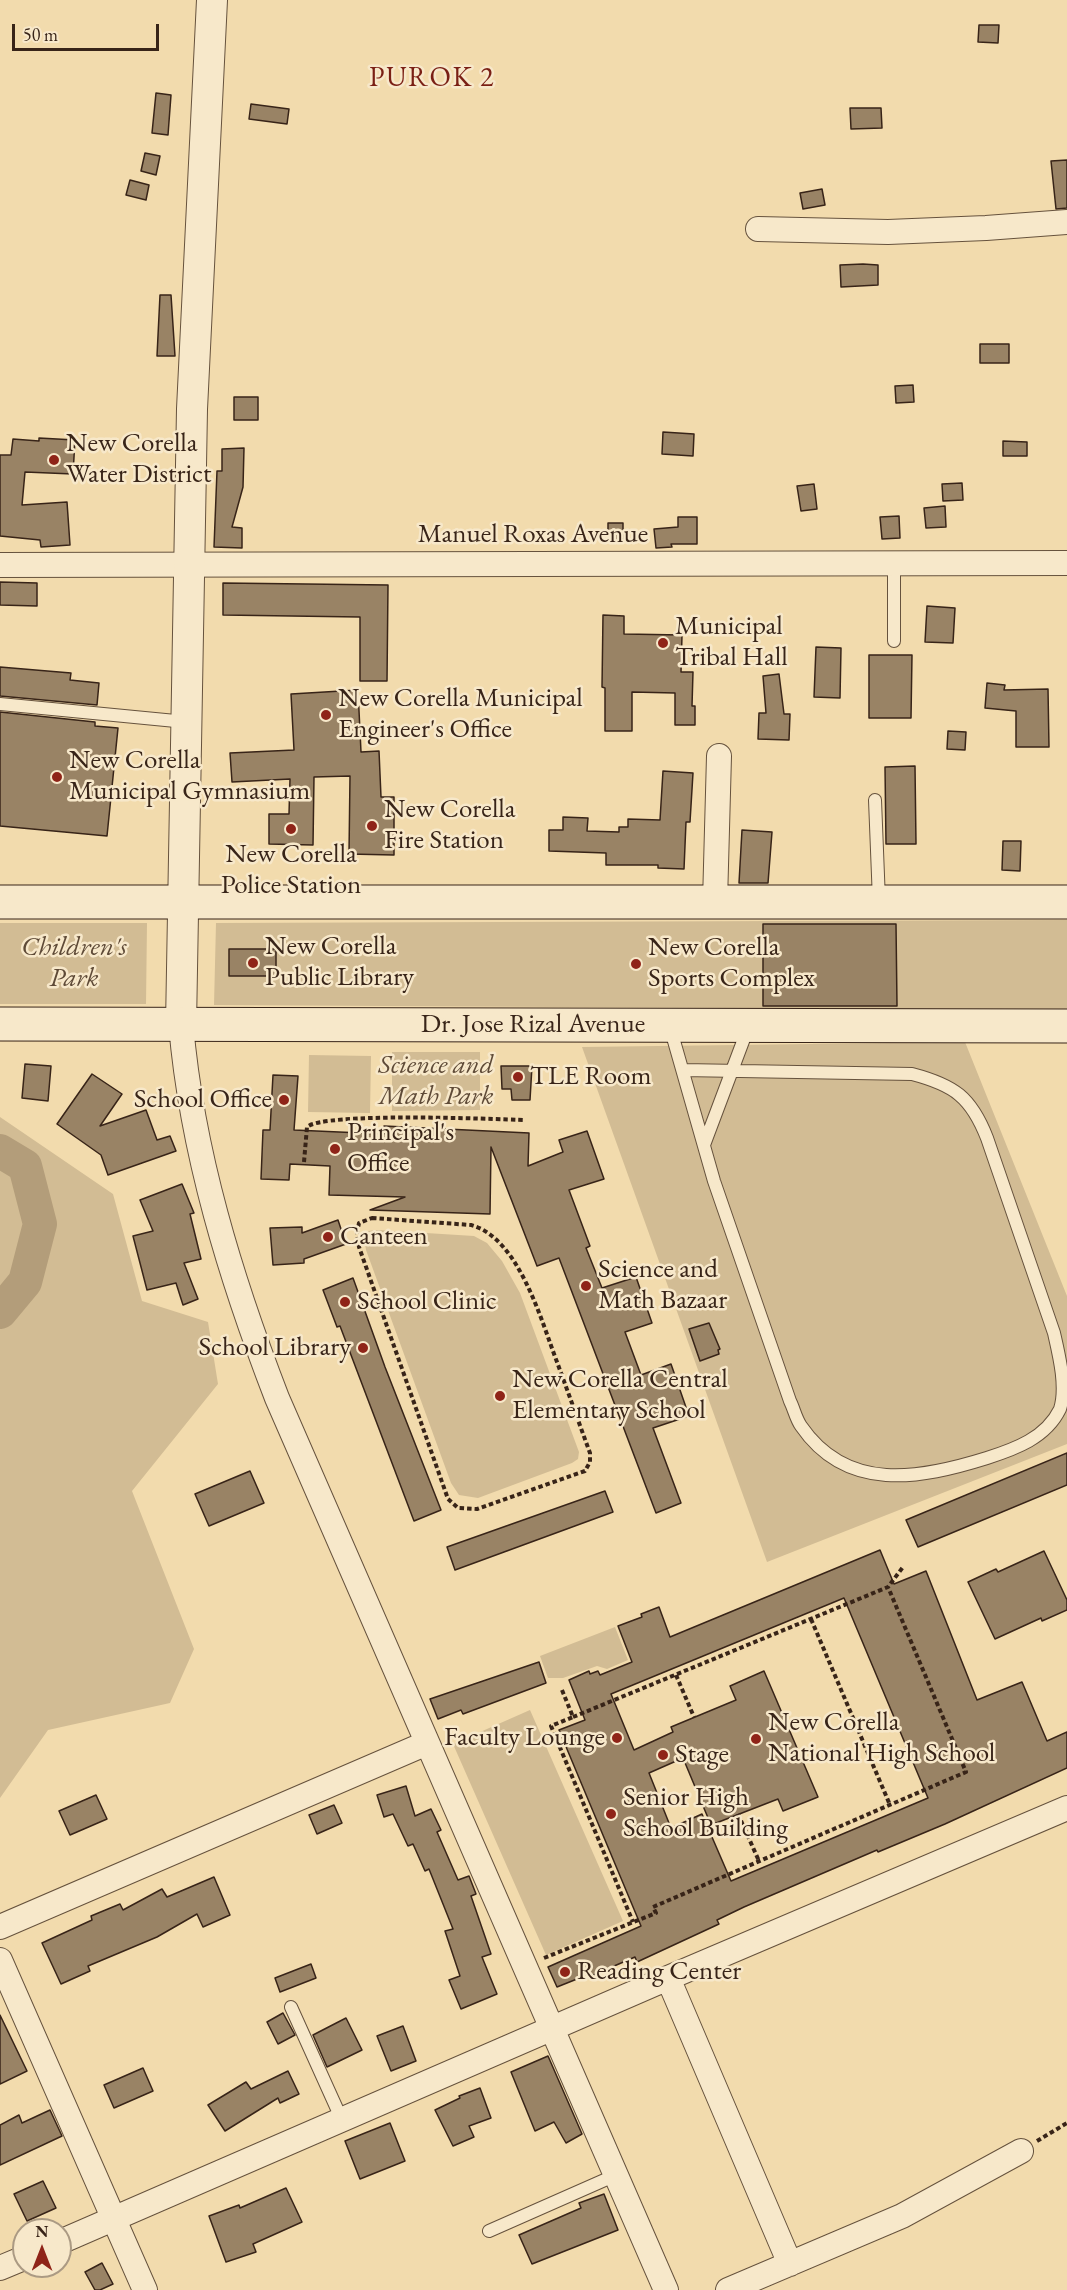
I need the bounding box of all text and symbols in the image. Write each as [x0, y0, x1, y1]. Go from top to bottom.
scale bar [15, 12, 162, 50]
text: 50 m [23, 23, 58, 46]
district label: PUROK 2 [369, 61, 495, 95]
place label: New Corella Water District [66, 428, 212, 491]
marker: New Corella Water District [47, 453, 61, 467]
street label: Manuel Roxas Avenue [418, 519, 648, 551]
place label: Municipal Tribal Hall [675, 611, 788, 674]
marker: Municipal Tribal Hall [656, 636, 670, 650]
place label: New Corella Municipal Engineer's Office [338, 683, 583, 746]
marker: New Corella Municipal Engineer's Office [319, 708, 333, 722]
place label: New Corella Municipal Gymnasium [69, 745, 310, 808]
marker: New Corella Municipal Gymnasium [50, 770, 64, 784]
place label: New Corella Fire Station [384, 794, 516, 857]
marker: New Corella Fire Station [365, 819, 379, 833]
marker: New Corella Police Station [284, 822, 298, 836]
place label: New Corella Police Station [221, 839, 361, 902]
place label: New Corella Public Library [265, 931, 414, 994]
park label: Children's Park [21, 932, 127, 995]
place label: New Corella Sports Complex [648, 932, 815, 995]
marker: New Corella Public Library [246, 956, 260, 970]
marker: New Corella Sports Complex [629, 957, 643, 971]
street label: Dr. Jose Rizal Avenue [421, 1009, 645, 1041]
park label: Science and Math Park [378, 1050, 494, 1113]
place label: TLE Room [530, 1061, 651, 1093]
marker: TLE Room [511, 1070, 525, 1084]
place label: School Office [134, 1084, 272, 1116]
marker: School Office [277, 1093, 291, 1107]
place label: Principal's Office [347, 1117, 454, 1180]
marker: Principal's Office [328, 1142, 342, 1156]
place label: Canteen [340, 1221, 428, 1253]
marker: Canteen [321, 1230, 335, 1244]
place label: Science and Math Bazaar [598, 1254, 727, 1317]
marker: Science and Math Bazaar [579, 1279, 593, 1293]
place label: School Clinic [357, 1286, 497, 1318]
marker: School Clinic [338, 1295, 352, 1309]
place label: School Library [198, 1332, 351, 1364]
marker: School Library [356, 1341, 370, 1355]
place label: New Corella Central Elementary School [512, 1364, 728, 1427]
marker: New Corella Central Elementary School [493, 1389, 507, 1403]
place label: New Corella National High School [768, 1707, 995, 1770]
place label: Faculty Lounge [444, 1722, 605, 1754]
marker: Faculty Lounge [610, 1731, 624, 1745]
marker: New Corella National High School [749, 1732, 763, 1746]
place label: Stage [675, 1739, 729, 1771]
marker: Stage [656, 1748, 670, 1762]
place label: Senior High School Building [623, 1782, 788, 1845]
marker: Senior High School Building [604, 1807, 618, 1821]
place label: Reading Center [577, 1956, 741, 1988]
marker: Reading Center [558, 1965, 572, 1979]
north arrow [12, 2218, 72, 2278]
text: N [36, 2221, 48, 2242]

